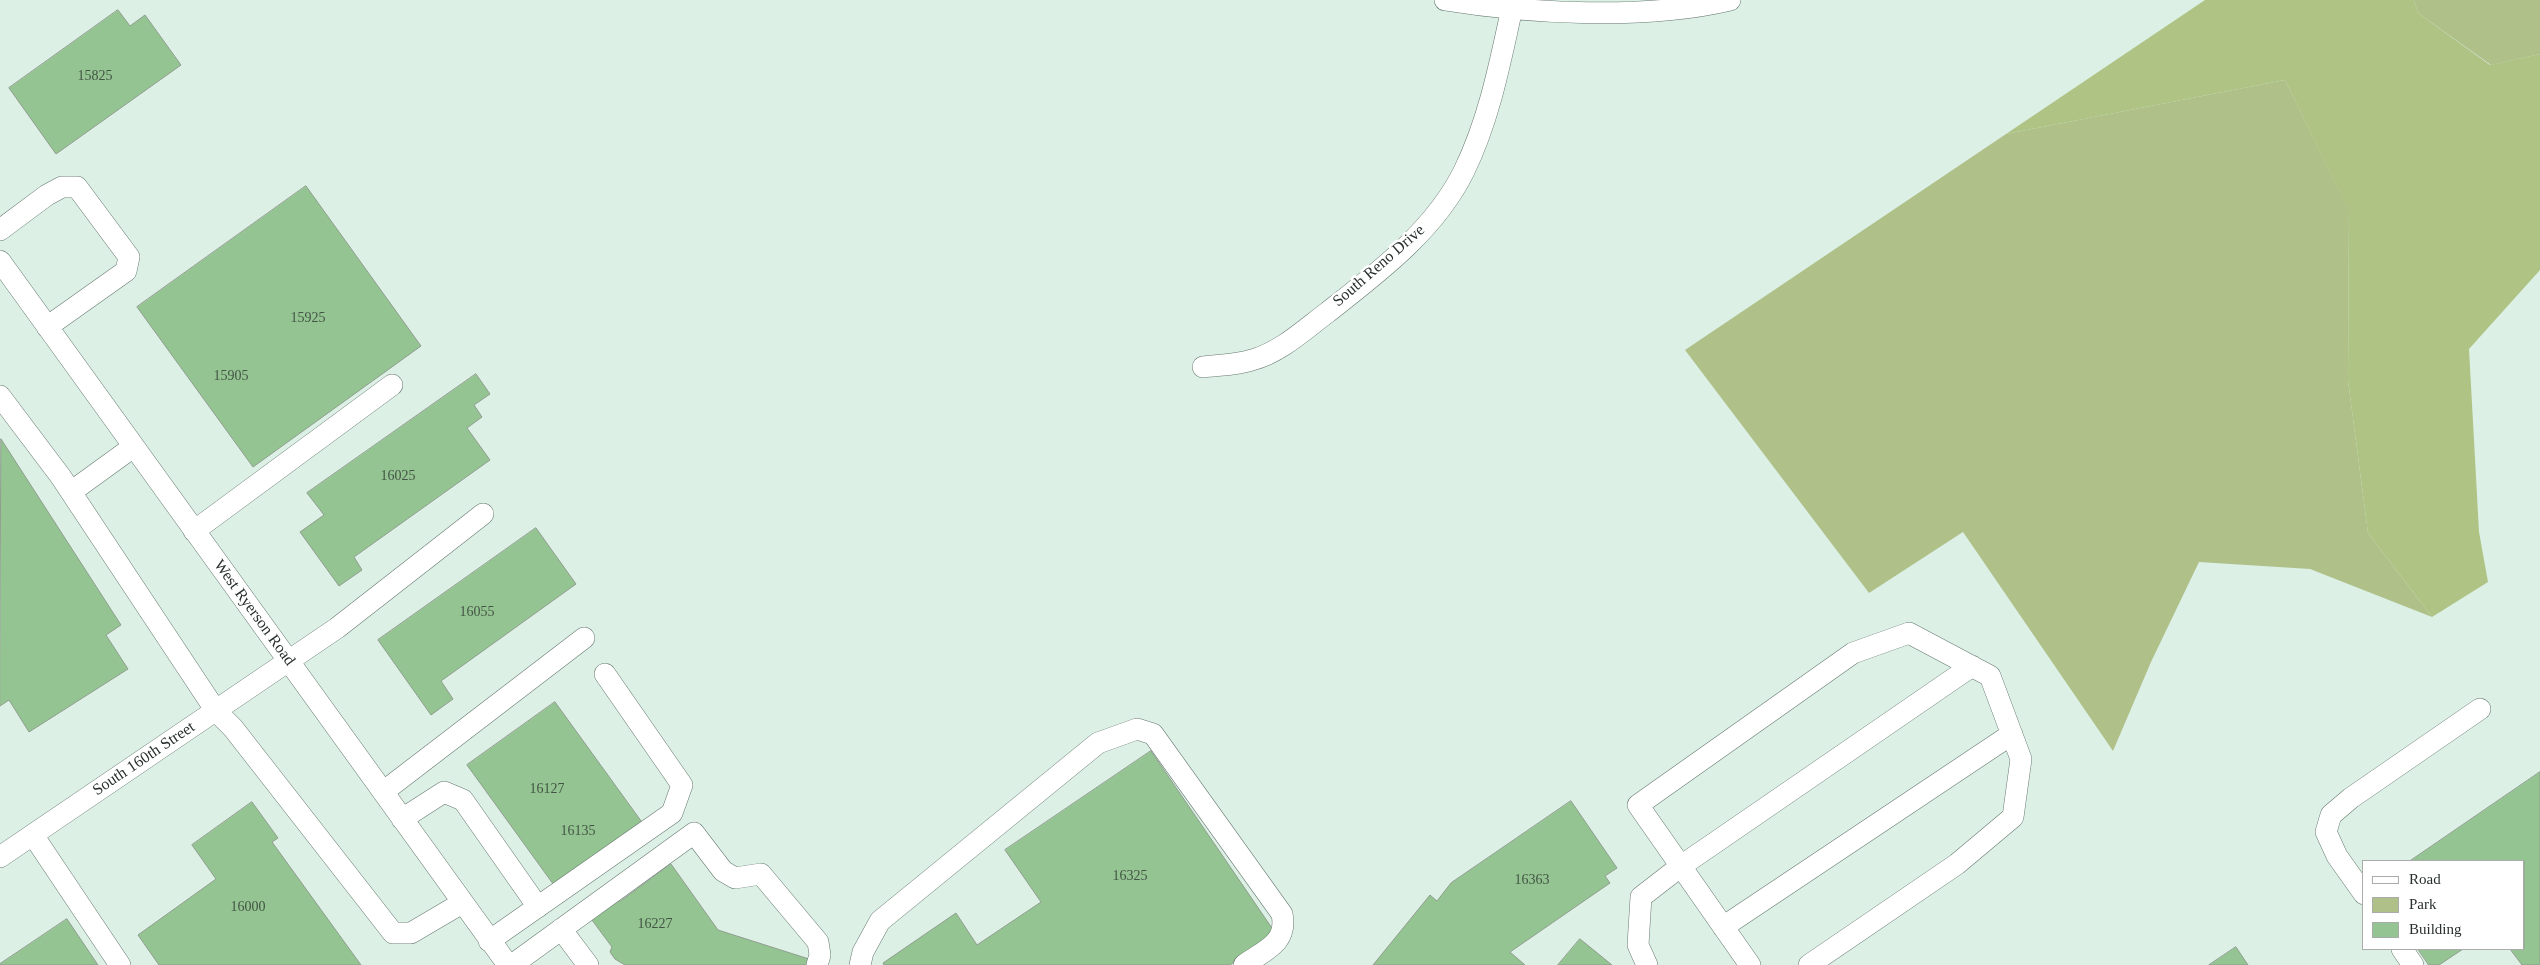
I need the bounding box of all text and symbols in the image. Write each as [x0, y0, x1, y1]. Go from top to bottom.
house number: 15825 [78, 68, 112, 84]
street label: South Reno Drive [1329, 221, 1429, 311]
house number: 15925 [290, 310, 326, 326]
house number: 15905 [214, 368, 248, 384]
house number: 16025 [380, 468, 416, 484]
street label: West Ryerson Road [209, 556, 299, 670]
house number: 16055 [460, 604, 494, 620]
street label: South 160th Street [89, 718, 199, 800]
house number: 16127 [530, 781, 564, 797]
house number: 16135 [560, 823, 596, 839]
legend [2362, 860, 2525, 950]
house number: 16325 [1112, 868, 1148, 884]
text: Road [2409, 871, 2441, 887]
house number: 16363 [1514, 872, 1550, 888]
text: Park [2409, 896, 2437, 912]
house number: 16000 [230, 899, 266, 915]
house number: 16227 [638, 916, 672, 932]
text: Building [2409, 921, 2462, 937]

